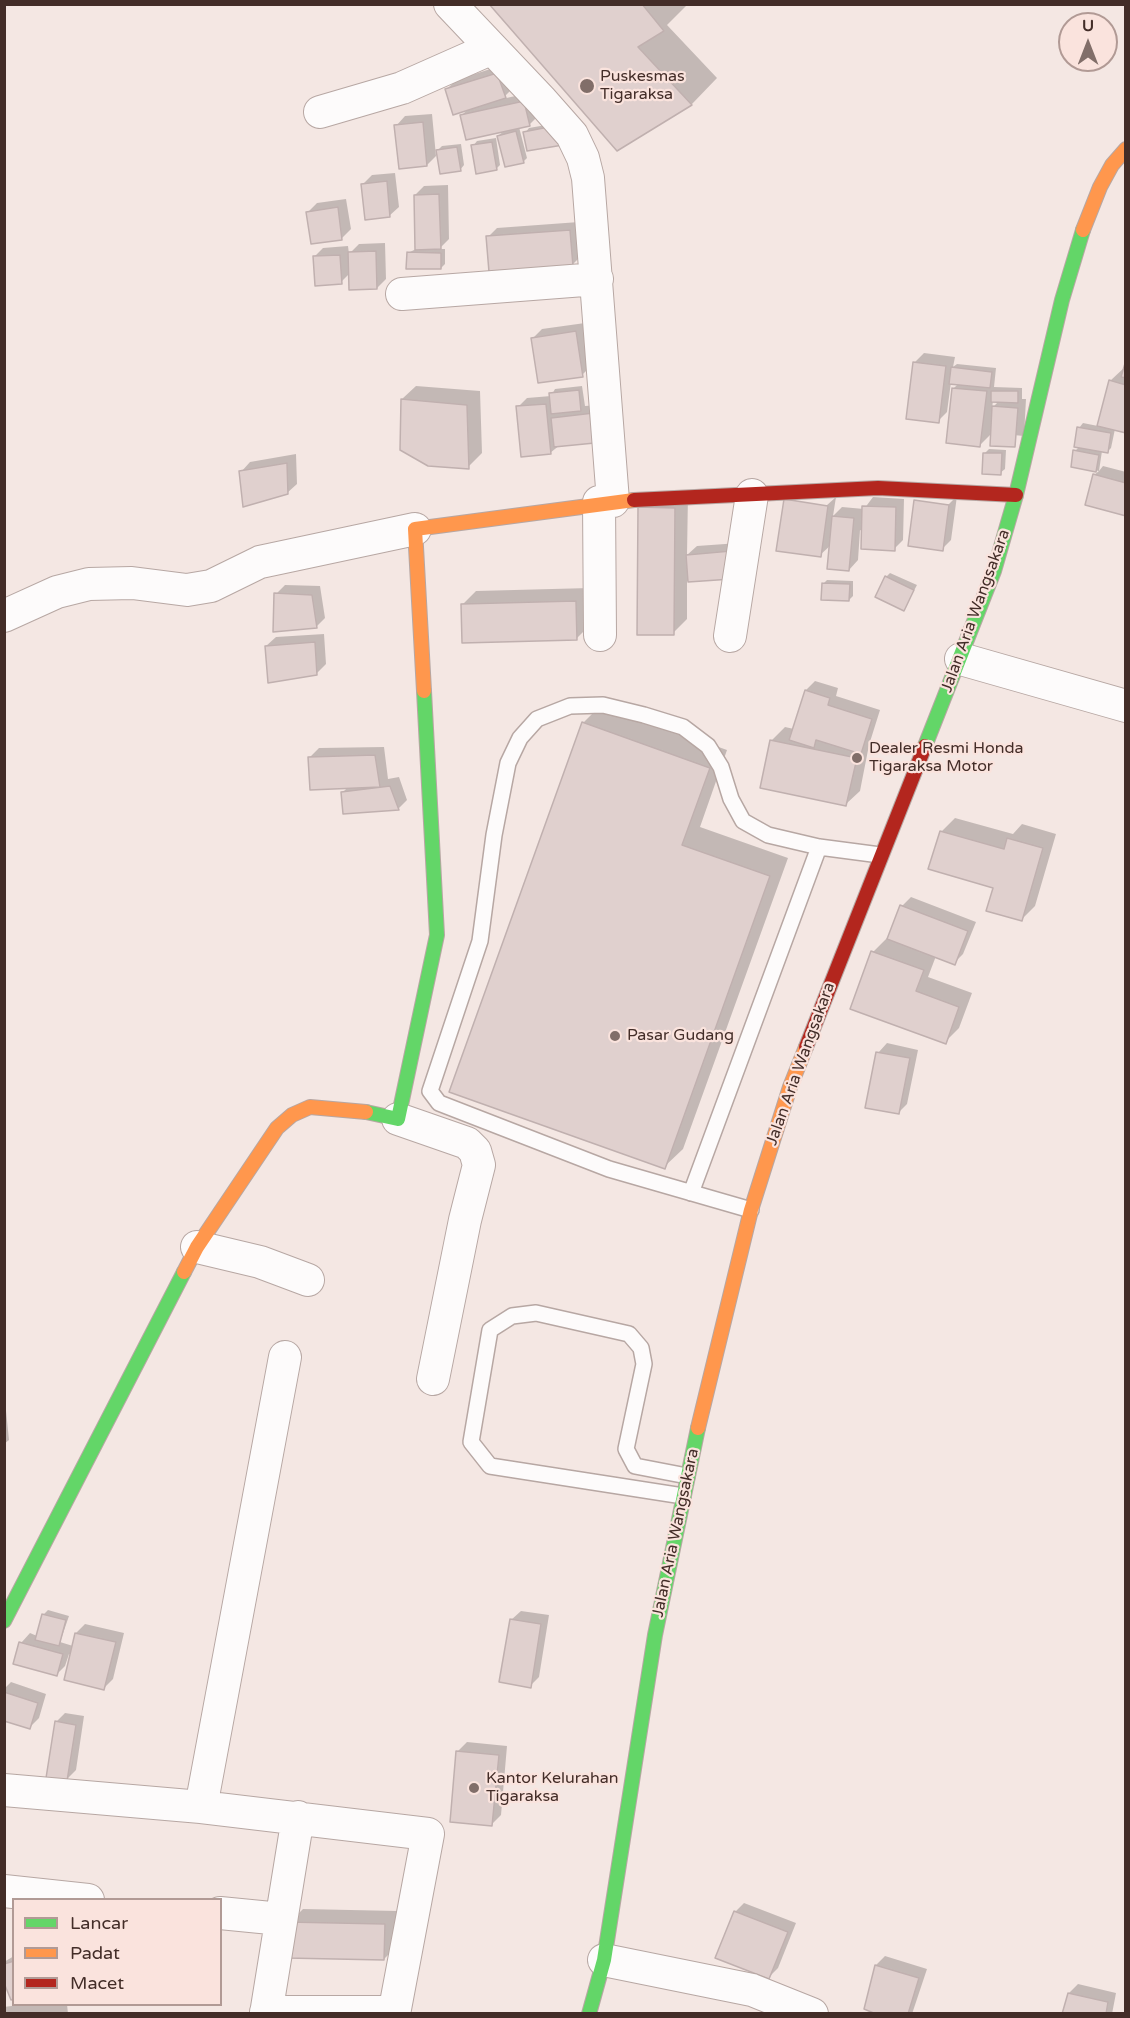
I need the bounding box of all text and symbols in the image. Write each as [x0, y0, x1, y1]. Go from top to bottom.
north arrow [1058, 12, 1118, 72]
text: U [1082, 16, 1094, 36]
place label: Puskesmas Tigaraksa [600, 67, 685, 105]
marker: Puskesmas Tigaraksa [578, 77, 596, 95]
street label: Jalan Aria Wangsakara [938, 527, 1014, 695]
place label: Dealer Resmi Honda Tigaraksa Motor [869, 739, 1023, 777]
marker: Dealer Resmi Honda Tigaraksa Motor [850, 751, 864, 765]
street label: Jalan Aria Wangsakara [763, 980, 839, 1148]
place label: Pasar Gudang [627, 1026, 734, 1046]
marker: Pasar Gudang [608, 1029, 622, 1043]
street label: Jalan Aria Wangsakara [649, 1447, 703, 1619]
place label: Kantor Kelurahan Tigaraksa [486, 1769, 618, 1807]
marker: Kantor Kelurahan Tigaraksa [467, 1781, 481, 1795]
legend [12, 1898, 222, 2006]
text: Lancar [70, 1912, 128, 1934]
text: Padat [70, 1942, 120, 1964]
text: Macet [70, 1972, 124, 1994]

